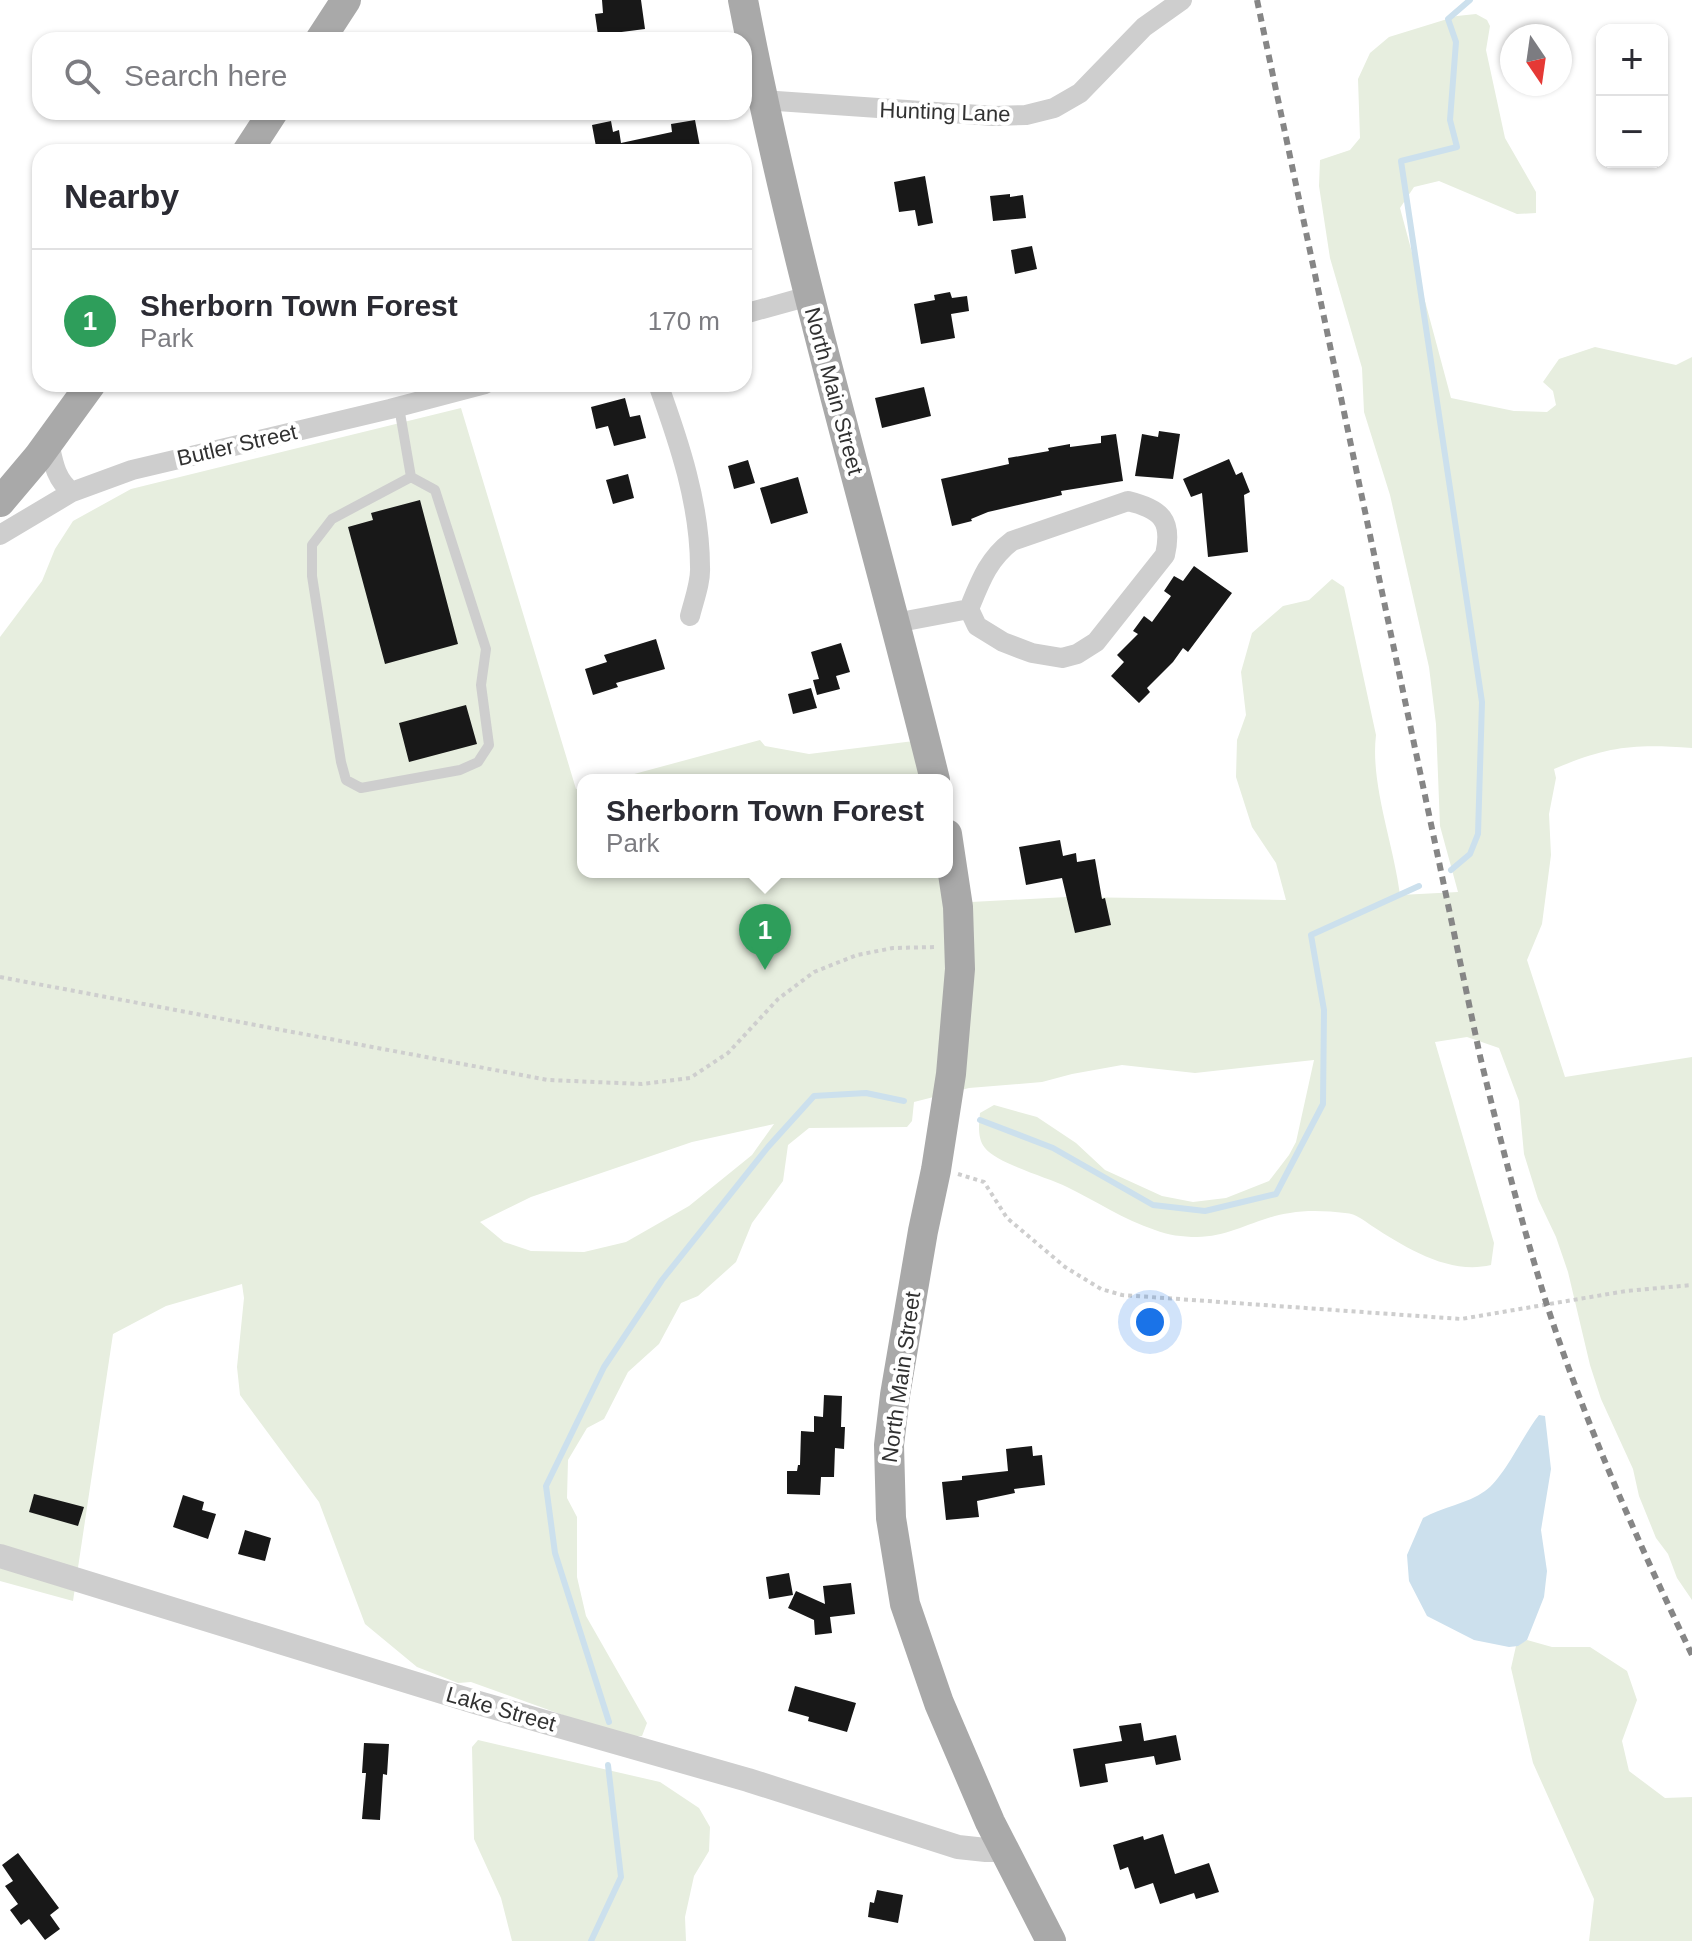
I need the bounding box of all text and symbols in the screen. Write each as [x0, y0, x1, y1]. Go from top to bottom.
north arrow [1500, 24, 1572, 96]
map controls [1596, 24, 1668, 168]
button: + [1596, 24, 1668, 96]
search box [32, 32, 752, 120]
icon: search [60, 54, 104, 98]
text: Search here [124, 59, 287, 92]
button: − [1596, 96, 1668, 168]
street label: Hunting Lane [879, 97, 1011, 127]
text: Nearby [64, 177, 179, 215]
text: Sherborn Town Forest [140, 289, 458, 322]
street label: North Main Street [800, 304, 868, 478]
text: 1 [83, 306, 97, 336]
text: 170 m [648, 306, 720, 336]
text: Park [140, 323, 193, 353]
street label: Butler Street [175, 419, 299, 471]
popup [577, 774, 953, 878]
text: Sherborn Town Forest [606, 794, 924, 827]
text: Park [606, 828, 660, 858]
pin: 1 [739, 904, 791, 970]
street label: North Main Street [877, 1290, 925, 1464]
your location [1130, 1302, 1170, 1342]
street label: Lake Street [443, 1681, 559, 1737]

